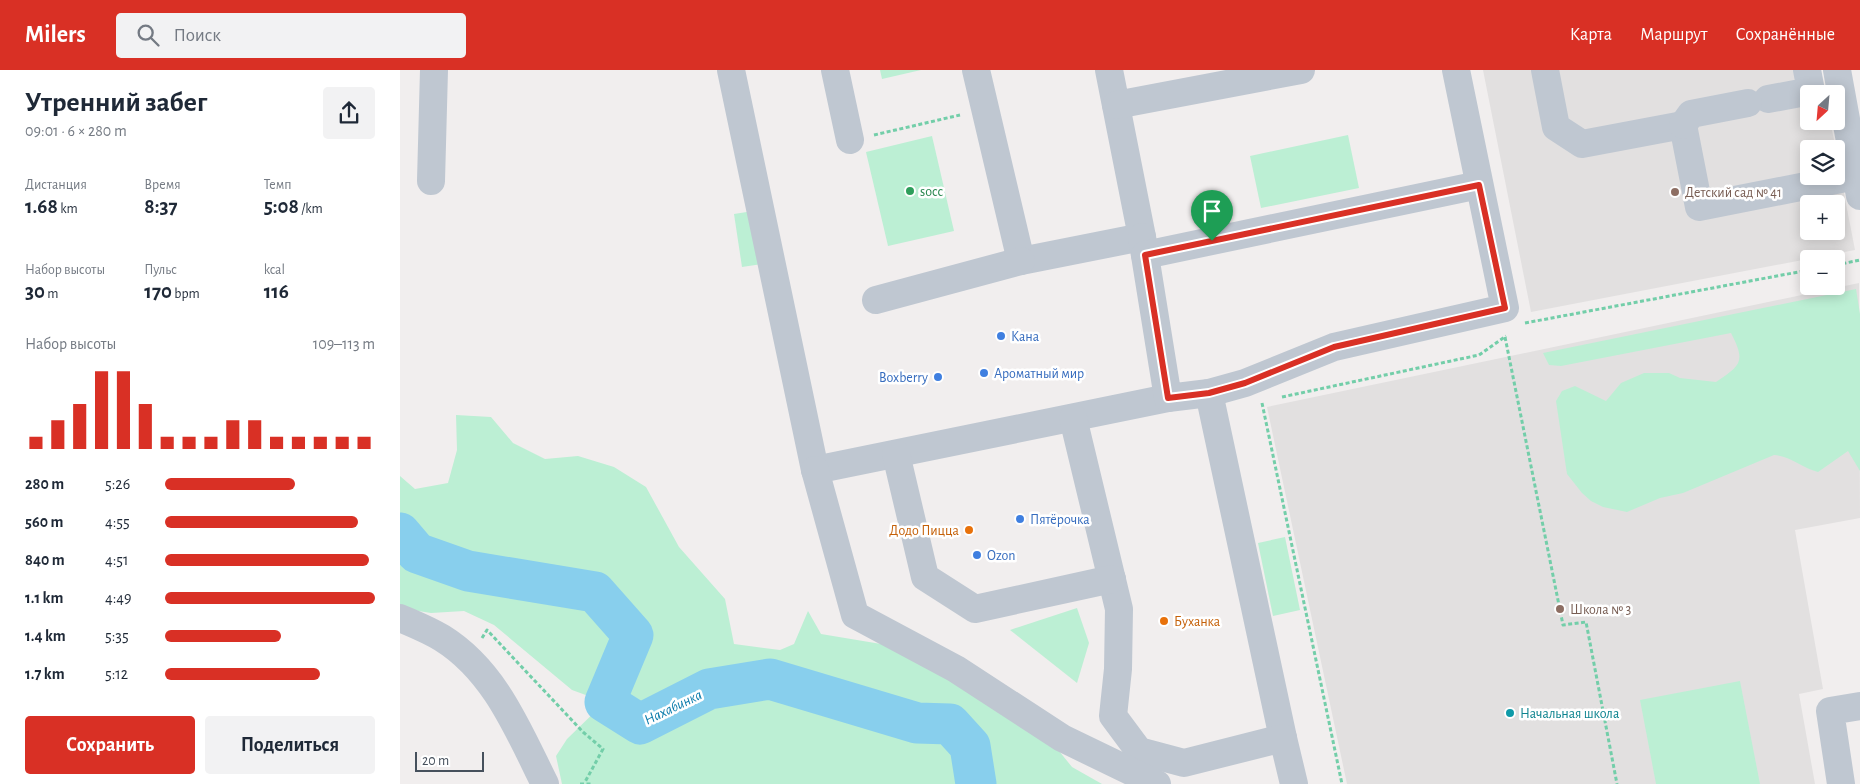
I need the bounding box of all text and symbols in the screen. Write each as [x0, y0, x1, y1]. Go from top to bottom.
search box [116, 13, 466, 58]
icon: search [134, 21, 162, 49]
text: Milers [25, 23, 86, 47]
text: Поиск [174, 26, 221, 45]
text: Карта [1570, 26, 1612, 44]
text: Маршрут [1640, 26, 1708, 44]
text: Сохранённые [1736, 26, 1835, 44]
north arrow [1800, 85, 1845, 130]
map controls [1800, 85, 1845, 295]
button: share [323, 87, 375, 139]
text: Утренний забег [25, 89, 207, 117]
text: 09:01 · 6 × 280 m [25, 123, 127, 139]
button: layers [1800, 140, 1845, 185]
text: Дистанция [25, 178, 87, 192]
text: Время [144, 178, 181, 192]
text: Темп [264, 178, 292, 192]
marker: socc [904, 185, 916, 197]
place label: socc [920, 185, 943, 199]
marker: Детский сад № 41 [1669, 186, 1681, 198]
place label: Детский сад № 41 [1685, 186, 1782, 200]
pin [1191, 190, 1233, 241]
button: + [1800, 195, 1845, 240]
text: 1.68 [25, 196, 58, 217]
text: 8:37 [144, 196, 178, 217]
text: 5:08 [264, 196, 299, 217]
icon: arrive [1198, 197, 1226, 225]
text: km [58, 202, 78, 216]
text: /km [299, 202, 323, 216]
button: − [1800, 250, 1845, 295]
text: Набор высоты [25, 263, 105, 277]
text: Пульс [144, 263, 177, 277]
text: kcal [264, 263, 285, 277]
text: 30 [25, 281, 45, 302]
text: 170 [144, 281, 172, 302]
text: 116 [264, 281, 289, 302]
text: m [45, 287, 59, 301]
text: bpm [172, 287, 200, 301]
marker: Кана [995, 330, 1007, 342]
place label: Кана [1011, 330, 1040, 344]
text: Набор высоты [25, 336, 116, 352]
text: 109–113 m [313, 336, 375, 352]
marker: Ароматный мир [978, 367, 990, 379]
place label: Ароматный мир [994, 367, 1084, 381]
place label: Boxberry [879, 371, 928, 385]
marker: Boxberry [932, 371, 944, 383]
text: 280 m [25, 476, 64, 492]
text: 5:26 [105, 476, 130, 492]
marker: Пятёрочка [1014, 513, 1026, 525]
place label: Пятёрочка [1030, 513, 1090, 527]
text: 560 m [25, 514, 63, 530]
text: 4:55 [105, 514, 130, 530]
place label: Додо Пицца [889, 524, 960, 538]
marker: Додо Пицца [963, 524, 975, 536]
marker: Ozon [971, 549, 983, 561]
place label: Ozon [987, 549, 1015, 563]
text: 840 m [25, 552, 65, 568]
text: 4:51 [105, 552, 129, 568]
text: 1.1 km [25, 590, 63, 606]
text: 4:49 [105, 590, 132, 606]
marker: Школа № 3 [1554, 603, 1566, 615]
place label: Школа № 3 [1570, 603, 1632, 617]
marker: Буханка [1158, 615, 1170, 627]
place label: Буханка [1174, 615, 1221, 629]
text: 1.4 km [25, 628, 66, 644]
text: 5:35 [105, 628, 129, 644]
text: 1.7 km [25, 666, 65, 682]
text: 5:12 [105, 666, 128, 682]
water label: Нахабинка [642, 687, 704, 728]
marker: Начальная школа [1504, 707, 1516, 719]
place label: Начальная школа [1520, 707, 1620, 721]
button: Сохранить [25, 716, 195, 774]
button: Поделиться [205, 716, 375, 774]
scale bar [415, 749, 484, 772]
text: 20 m [422, 754, 449, 768]

